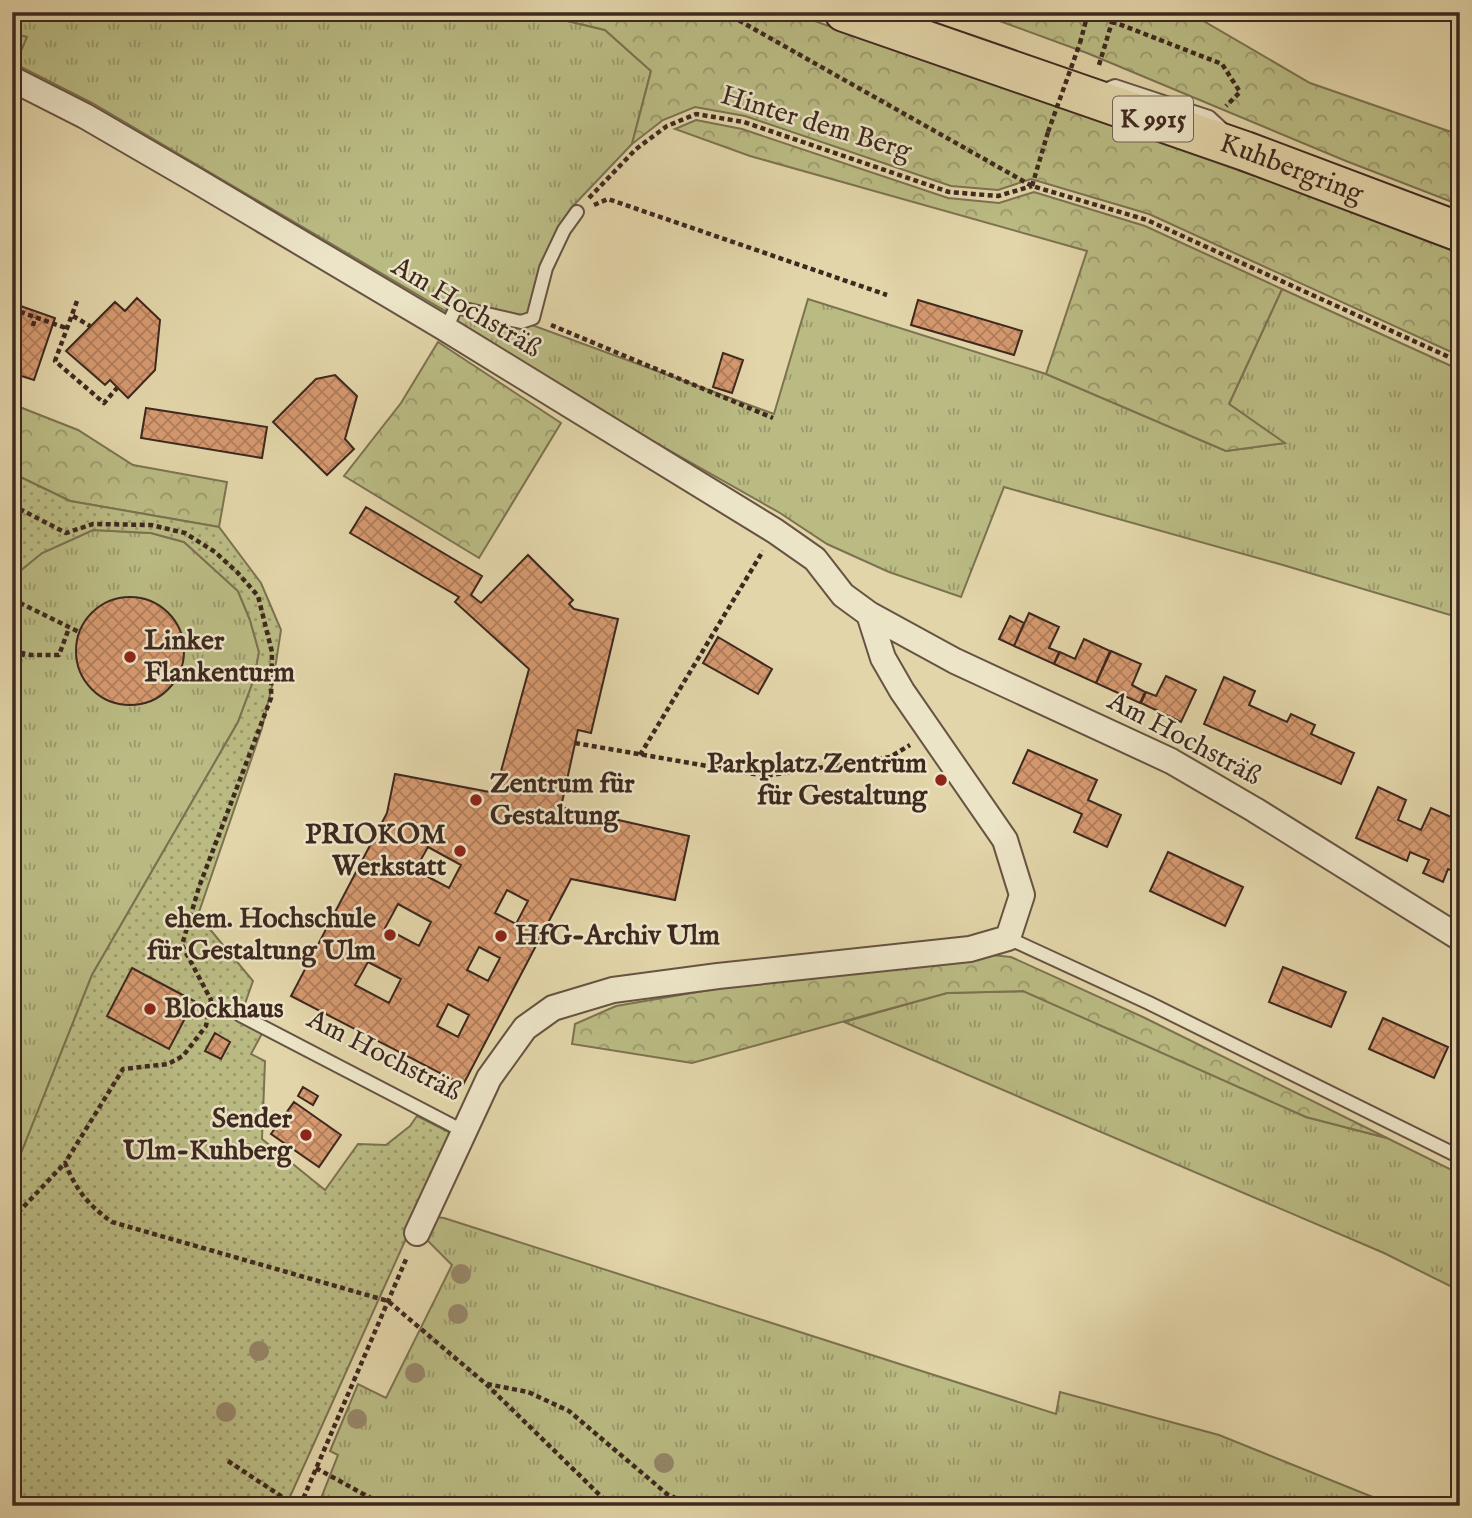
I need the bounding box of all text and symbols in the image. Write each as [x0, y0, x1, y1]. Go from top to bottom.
street label: Hinter dem Berg [716, 78, 916, 170]
road number: K 9915 [1113, 96, 1193, 142]
street label: Kuhbergring [1215, 126, 1369, 212]
street label: Am Hochsträß [384, 249, 547, 366]
place label: Linker Flankenturm [144, 624, 295, 691]
marker: Linker Flankenturm [122, 649, 138, 665]
street label: Am Hochsträß [1100, 684, 1267, 794]
place label: Parkplatz Zentrum für Gestaltung [707, 747, 928, 814]
place label: Zentrum für Gestaltung [490, 767, 635, 834]
marker: Parkplatz Zentrum für Gestaltung [933, 772, 949, 788]
marker: Zentrum für Gestaltung [468, 792, 484, 808]
place label: PRIOKOM Werkstatt [305, 818, 447, 885]
marker: PRIOKOM Werkstatt [452, 843, 468, 859]
place label: ehem. Hochschule für Gestaltung Ulm [147, 902, 376, 969]
place label: HfG-Archiv Ulm [515, 919, 720, 954]
marker: ehem. Hochschule für Gestaltung Ulm [382, 927, 398, 943]
marker: HfG-Archiv Ulm [493, 928, 509, 944]
place label: Blockhaus [164, 992, 284, 1027]
marker: Blockhaus [142, 1001, 158, 1017]
street label: Am Hochsträß [300, 1002, 467, 1110]
place label: Sender Ulm-Kuhberg [123, 1102, 293, 1169]
marker: Sender Ulm-Kuhberg [298, 1127, 314, 1143]

